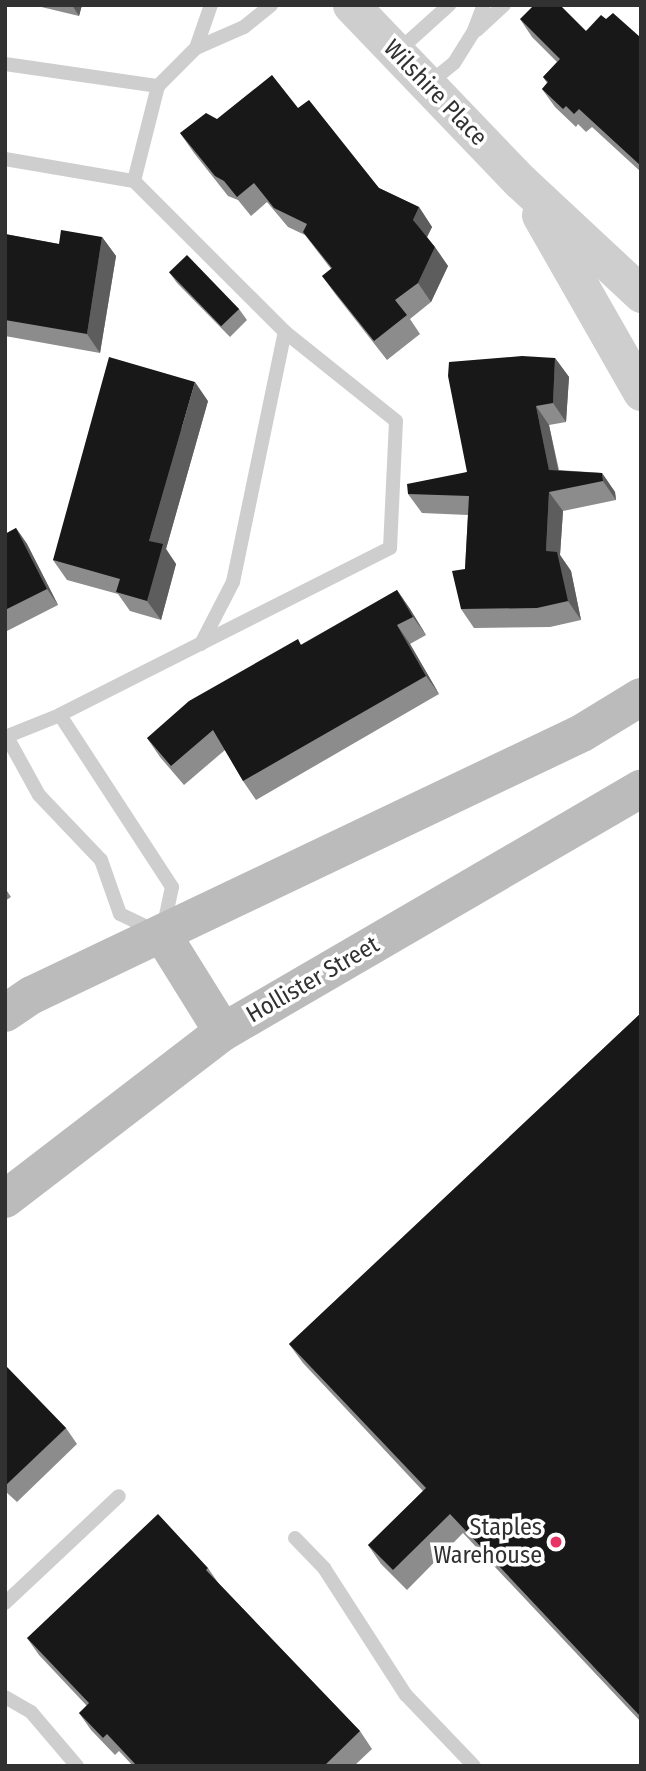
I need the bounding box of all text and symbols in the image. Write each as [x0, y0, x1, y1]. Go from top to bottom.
street label: Wilshire Place [377, 34, 493, 152]
street label: Hollister Street [241, 930, 385, 1030]
place label: Staples Warehouse [433, 1514, 542, 1570]
marker: Staples Warehouse [548, 1534, 564, 1550]

